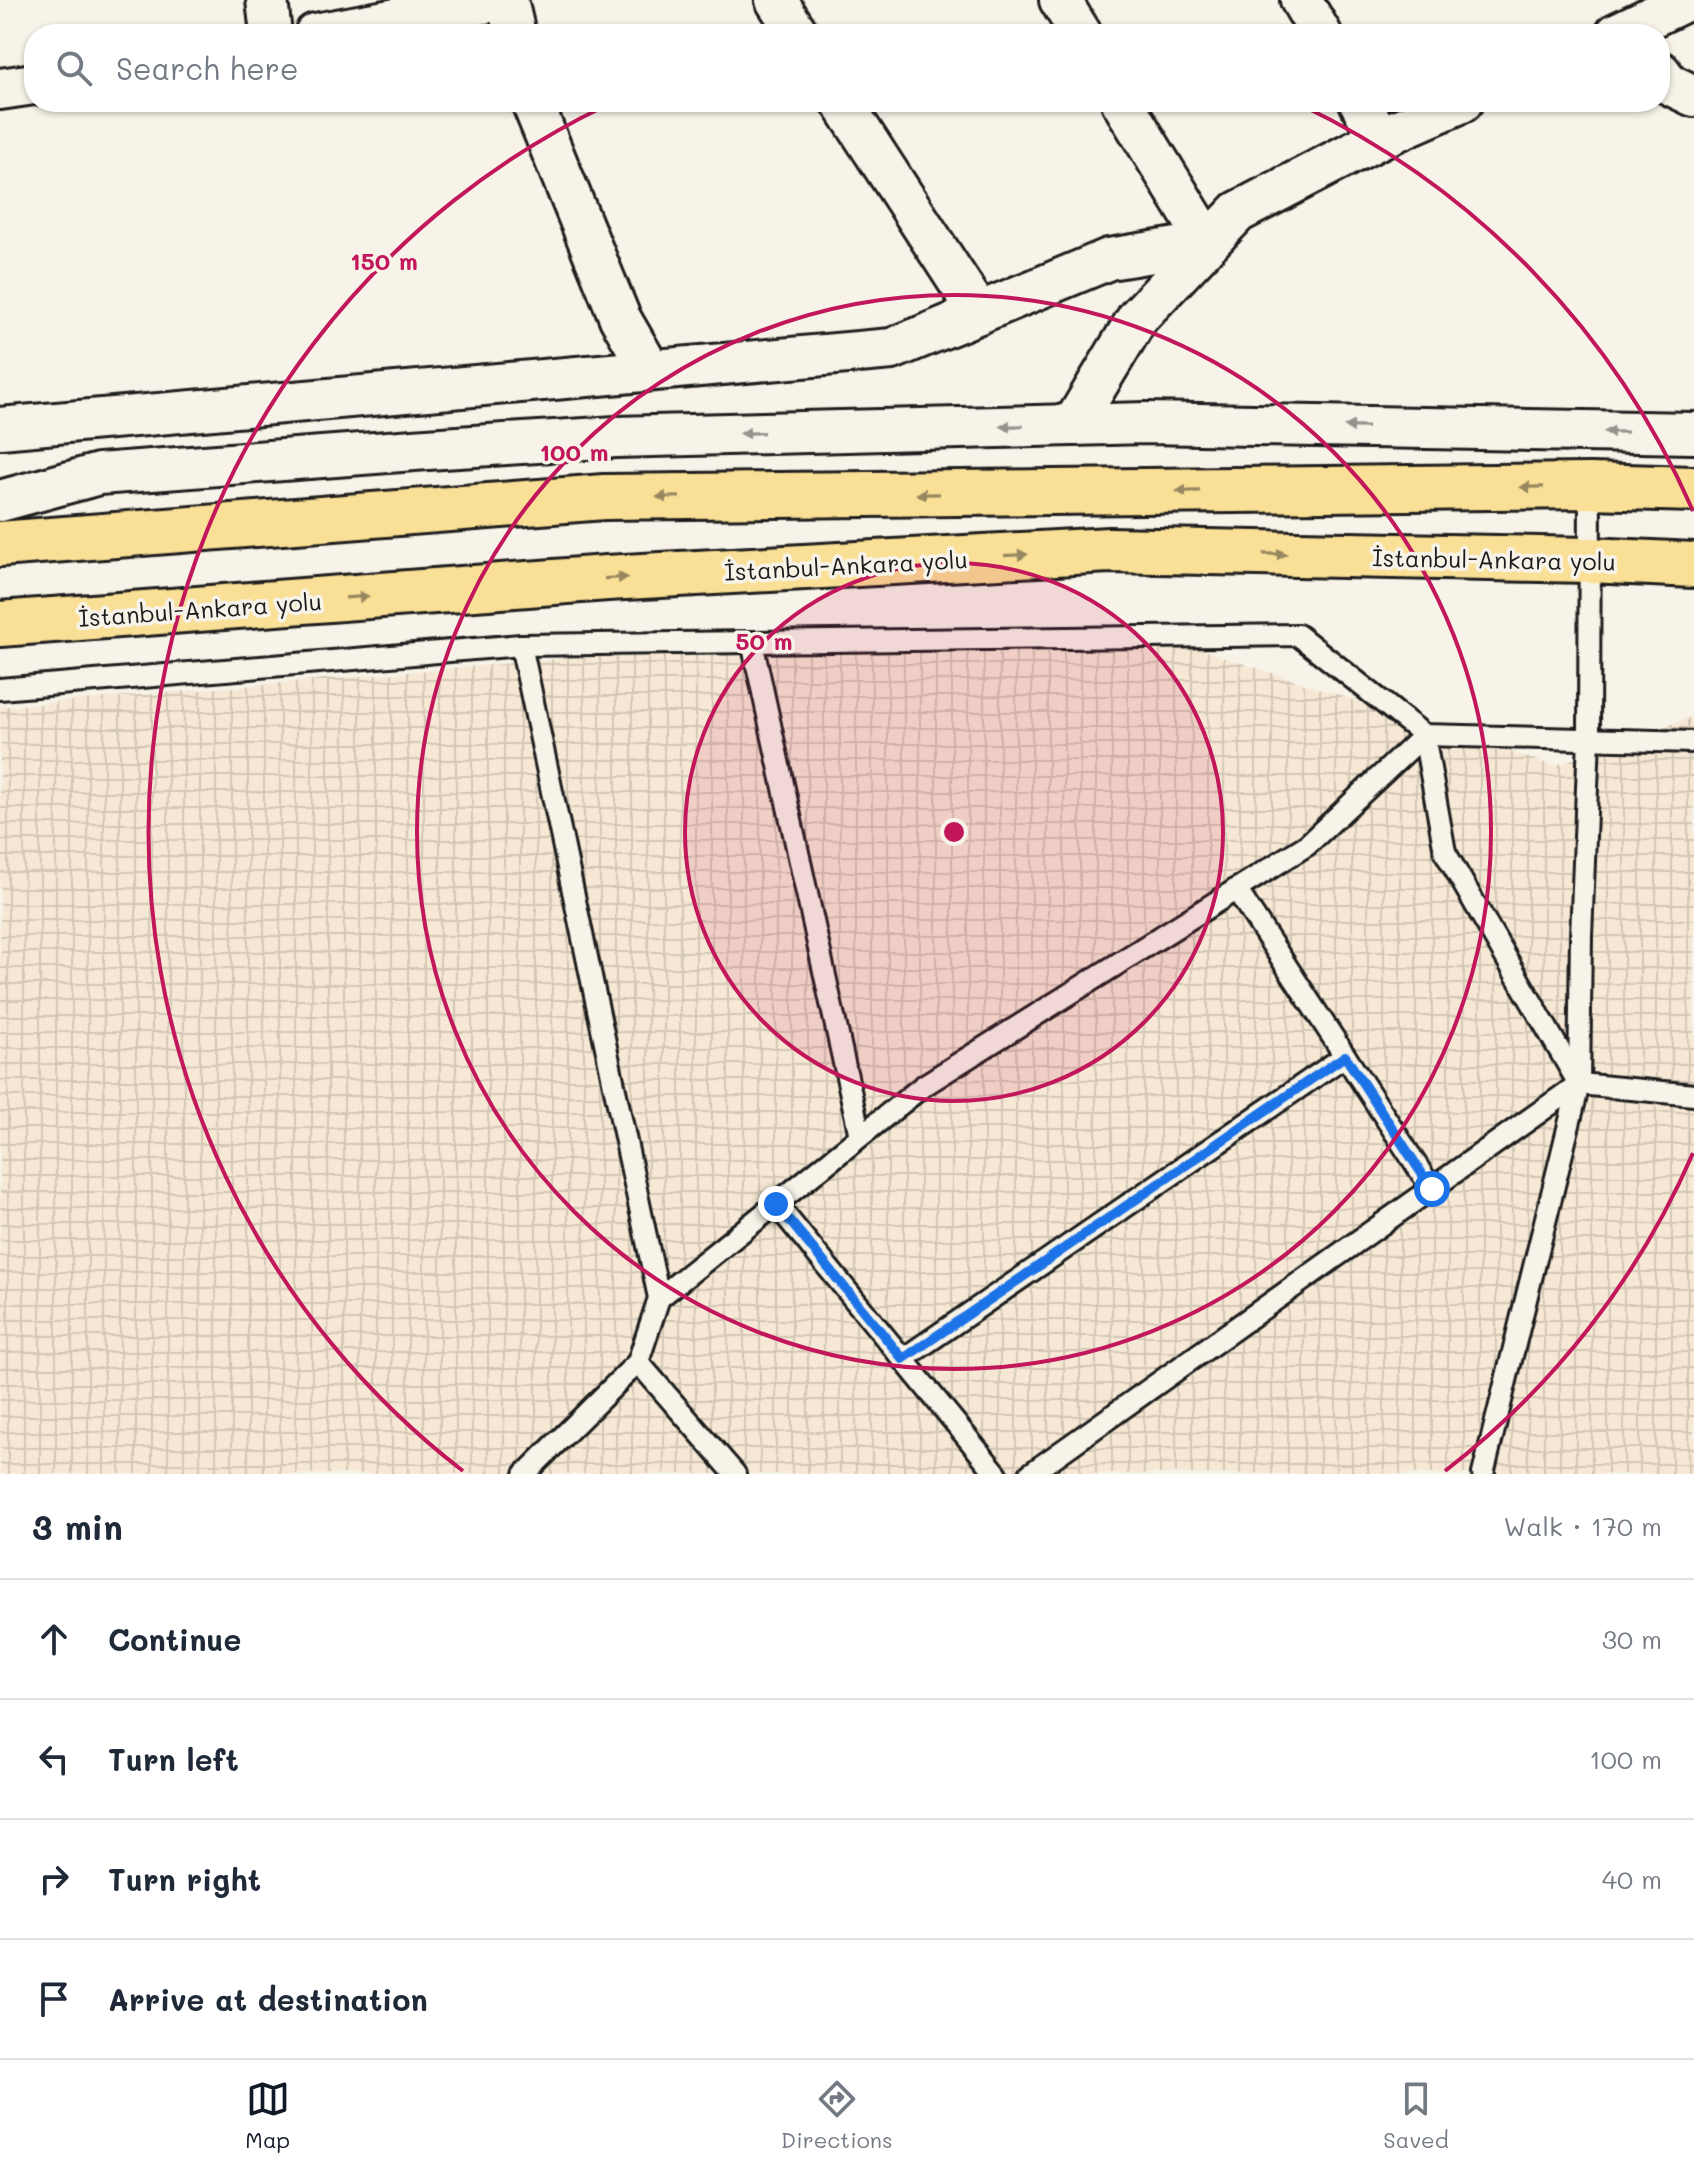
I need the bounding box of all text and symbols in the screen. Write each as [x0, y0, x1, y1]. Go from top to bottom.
search box [24, 24, 1670, 112]
icon: search [52, 46, 96, 90]
text: Search here [116, 48, 299, 88]
text: 150 m [350, 245, 418, 276]
one-way arrow [999, 420, 1024, 433]
one-way arrow [1343, 421, 1368, 433]
one-way arrow [1603, 425, 1628, 438]
one-way arrow [739, 427, 764, 440]
text: 100 m [539, 436, 609, 467]
one-way arrow [1519, 480, 1544, 493]
one-way arrow [1175, 484, 1200, 497]
one-way arrow [915, 487, 940, 500]
one-way arrow [655, 490, 680, 503]
street label: İstanbul-Ankara yolu [1372, 541, 1616, 577]
street label: İstanbul-Ankara yolu [723, 543, 969, 587]
one-way arrow [1263, 547, 1288, 560]
one-way arrow [1004, 549, 1029, 562]
one-way arrow [604, 571, 629, 584]
street label: İstanbul-Ankara yolu [77, 585, 323, 633]
one-way arrow [345, 590, 370, 603]
text: 50 m [735, 625, 793, 656]
centre of rings [940, 818, 968, 846]
route start [1414, 1171, 1450, 1207]
route end [758, 1186, 794, 1222]
text: 3 min [32, 1504, 123, 1549]
text: Walk · 170 m [1504, 1509, 1662, 1543]
icon: ahead [32, 1617, 76, 1661]
text: Continue [108, 1619, 241, 1659]
text: 30 m [1602, 1622, 1662, 1656]
icon: left [32, 1737, 76, 1781]
text: Turn left [108, 1739, 239, 1779]
text: 100 m [1589, 1742, 1662, 1776]
icon: right [32, 1857, 76, 1901]
text: Turn right [108, 1859, 261, 1899]
text: 40 m [1602, 1862, 1662, 1896]
icon: arrive [32, 1977, 76, 2021]
text: Arrive at destination [108, 1979, 428, 2019]
tab: Map [245, 2077, 290, 2154]
tab: Directions [781, 2077, 893, 2154]
tab: Saved [1383, 2077, 1449, 2154]

